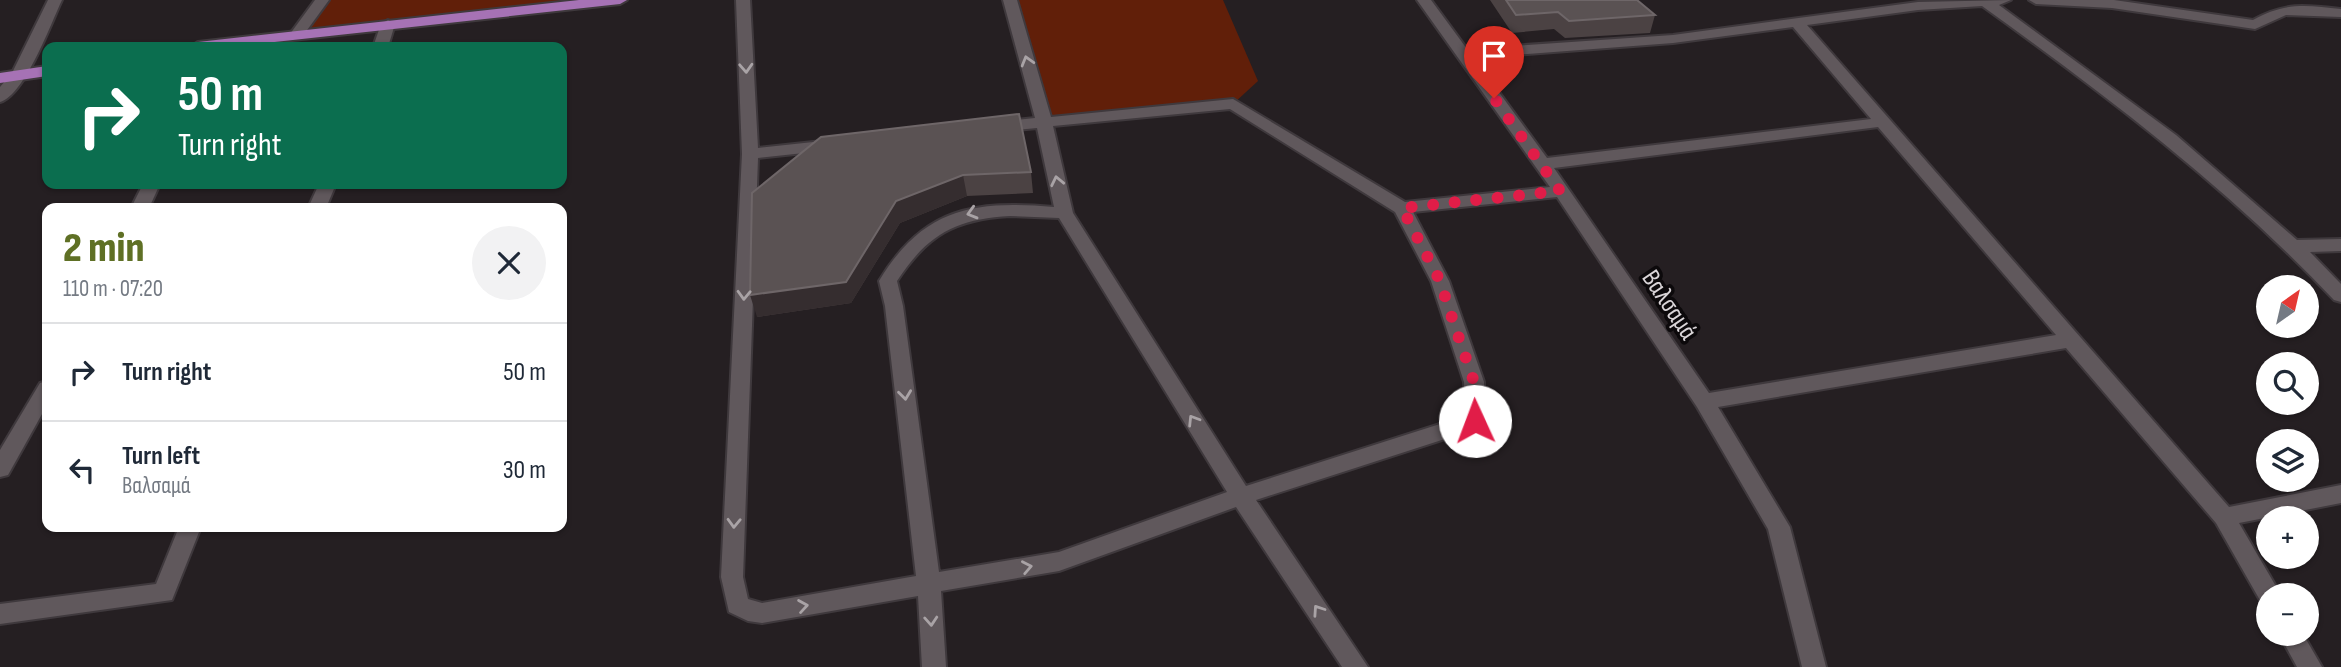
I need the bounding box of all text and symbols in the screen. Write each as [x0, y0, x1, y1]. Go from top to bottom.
pin [1464, 26, 1524, 98]
icon: arrive [1475, 37, 1513, 75]
one-way arrow [1021, 55, 1035, 67]
one-way arrow [738, 63, 753, 74]
text: 50 m [178, 66, 263, 125]
icon: right [63, 70, 154, 161]
text: Turn right [178, 126, 282, 165]
one-way arrow [1051, 175, 1066, 187]
one-way arrow [966, 205, 978, 220]
text: 2 min [63, 223, 144, 274]
button: close [472, 226, 546, 300]
street label: Βαλσαμά [1635, 264, 1704, 346]
text: 110 m · 07:20 [63, 275, 163, 303]
north arrow [2256, 275, 2319, 338]
map controls [2256, 275, 2319, 646]
one-way arrow [737, 290, 752, 301]
button: search [2256, 352, 2319, 415]
icon: right [63, 353, 101, 391]
text: Turn right [122, 357, 211, 388]
text: 50 m [503, 357, 546, 388]
position arrow [1438, 384, 1512, 458]
one-way arrow [897, 389, 912, 401]
one-way arrow [1189, 415, 1202, 428]
button: layers [2256, 429, 2319, 492]
text: Turn left [122, 441, 200, 472]
icon: left [63, 451, 101, 489]
text: 30 m [503, 455, 546, 486]
text: Βαλσαμά [122, 472, 190, 500]
button: + [2256, 506, 2319, 569]
one-way arrow [727, 518, 742, 529]
one-way arrow [1021, 560, 1033, 575]
button: − [2256, 583, 2319, 646]
one-way arrow [797, 599, 809, 614]
one-way arrow [1313, 605, 1326, 618]
one-way arrow [923, 616, 938, 627]

